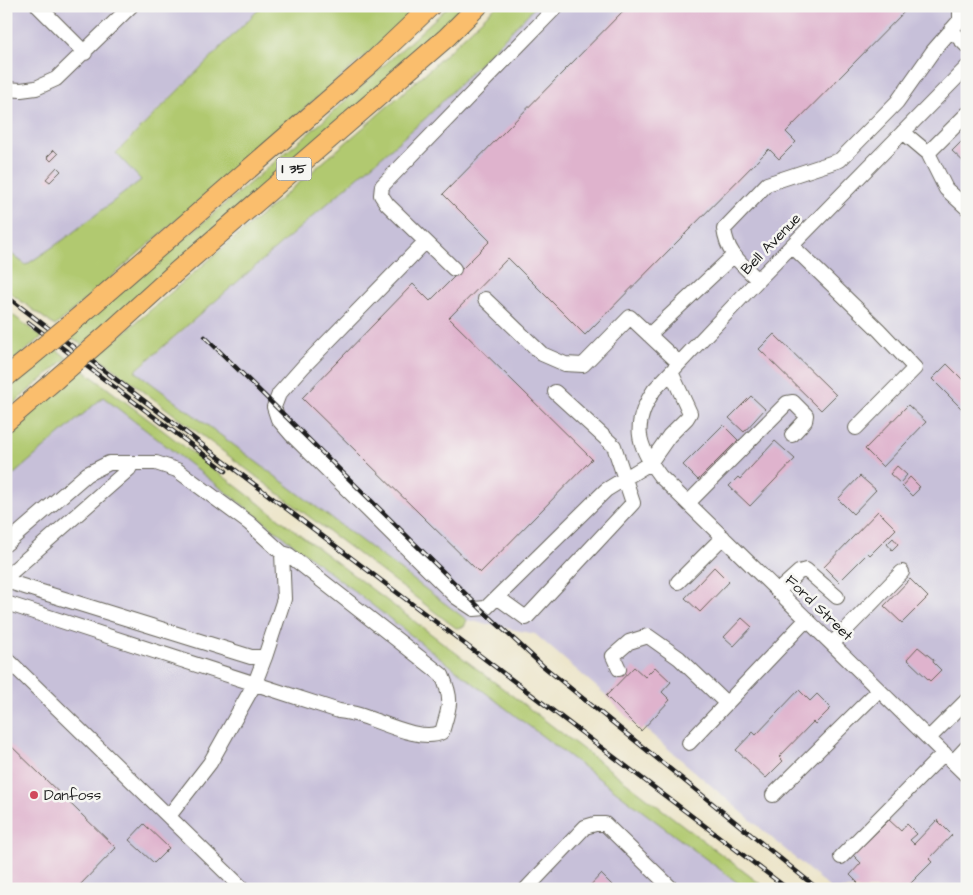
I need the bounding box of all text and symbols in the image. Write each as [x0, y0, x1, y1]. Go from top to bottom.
road number: I 35 [276, 157, 312, 180]
street label: Bell Avenue [736, 209, 806, 279]
street label: Ford Street [780, 570, 858, 646]
place label: Danfoss [44, 785, 102, 806]
marker: Danfoss [28, 789, 40, 801]

